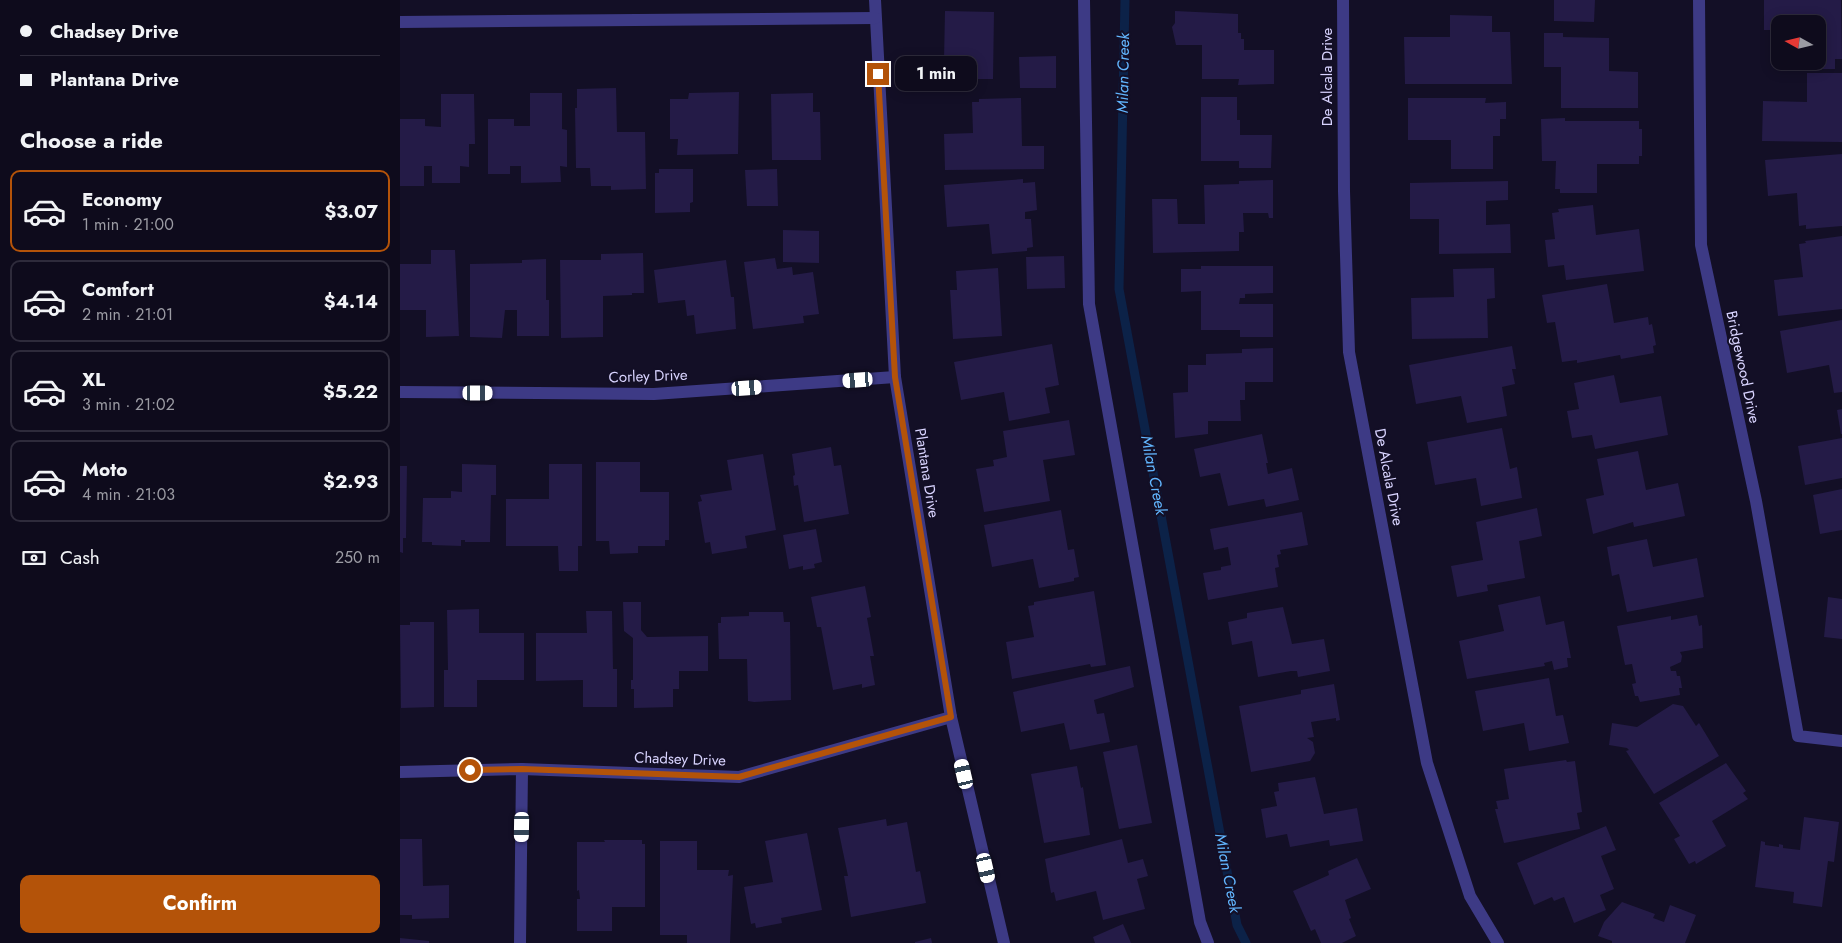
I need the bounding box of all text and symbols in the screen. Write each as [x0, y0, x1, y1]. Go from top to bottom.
north arrow [1771, 15, 1826, 70]
map controls [1771, 15, 1826, 70]
text: Chadsey Drive [50, 18, 179, 45]
street label: De Alcala Drive [1316, 27, 1338, 126]
water label: Milan Creek [1111, 31, 1135, 113]
callout: 1 min [896, 56, 978, 92]
text: 1 min [916, 62, 956, 85]
route end [867, 63, 889, 85]
text: Plantana Drive [50, 66, 179, 93]
text: Choose a ride [20, 124, 163, 156]
text: Economy [82, 186, 162, 213]
icon: car [22, 189, 67, 234]
text: $3.07 [325, 198, 378, 225]
text: 1 min · 21:00 [82, 213, 174, 236]
text: Comfort [82, 276, 154, 303]
icon: car [22, 279, 67, 324]
text: $4.14 [324, 288, 378, 315]
text: 2 min · 21:01 [82, 303, 173, 326]
street label: Bridgewood Drive [1720, 309, 1766, 426]
street label: Corley Drive [608, 364, 688, 388]
text: XL [82, 366, 105, 393]
icon: car [22, 369, 67, 414]
car [842, 371, 873, 389]
text: $5.22 [323, 378, 378, 405]
car [731, 379, 762, 397]
car [463, 386, 493, 401]
text: 3 min · 21:02 [82, 393, 175, 416]
street label: De Alcala Drive [1369, 426, 1409, 528]
street label: Plantana Drive [909, 427, 945, 520]
water label: Milan Creek [1135, 433, 1173, 518]
text: Moto [82, 456, 127, 483]
icon: car [22, 459, 67, 504]
text: $2.93 [323, 468, 378, 495]
text: 4 min · 21:03 [82, 483, 175, 506]
icon: cash [20, 544, 48, 572]
text: Cash [60, 544, 100, 571]
text: 250 m [335, 546, 380, 569]
street label: Chadsey Drive [634, 746, 727, 772]
car [953, 758, 974, 790]
route start [459, 759, 481, 781]
car [514, 812, 529, 842]
water label: Milan Creek [1209, 831, 1247, 916]
car [975, 852, 996, 884]
button: Confirm [20, 875, 380, 933]

